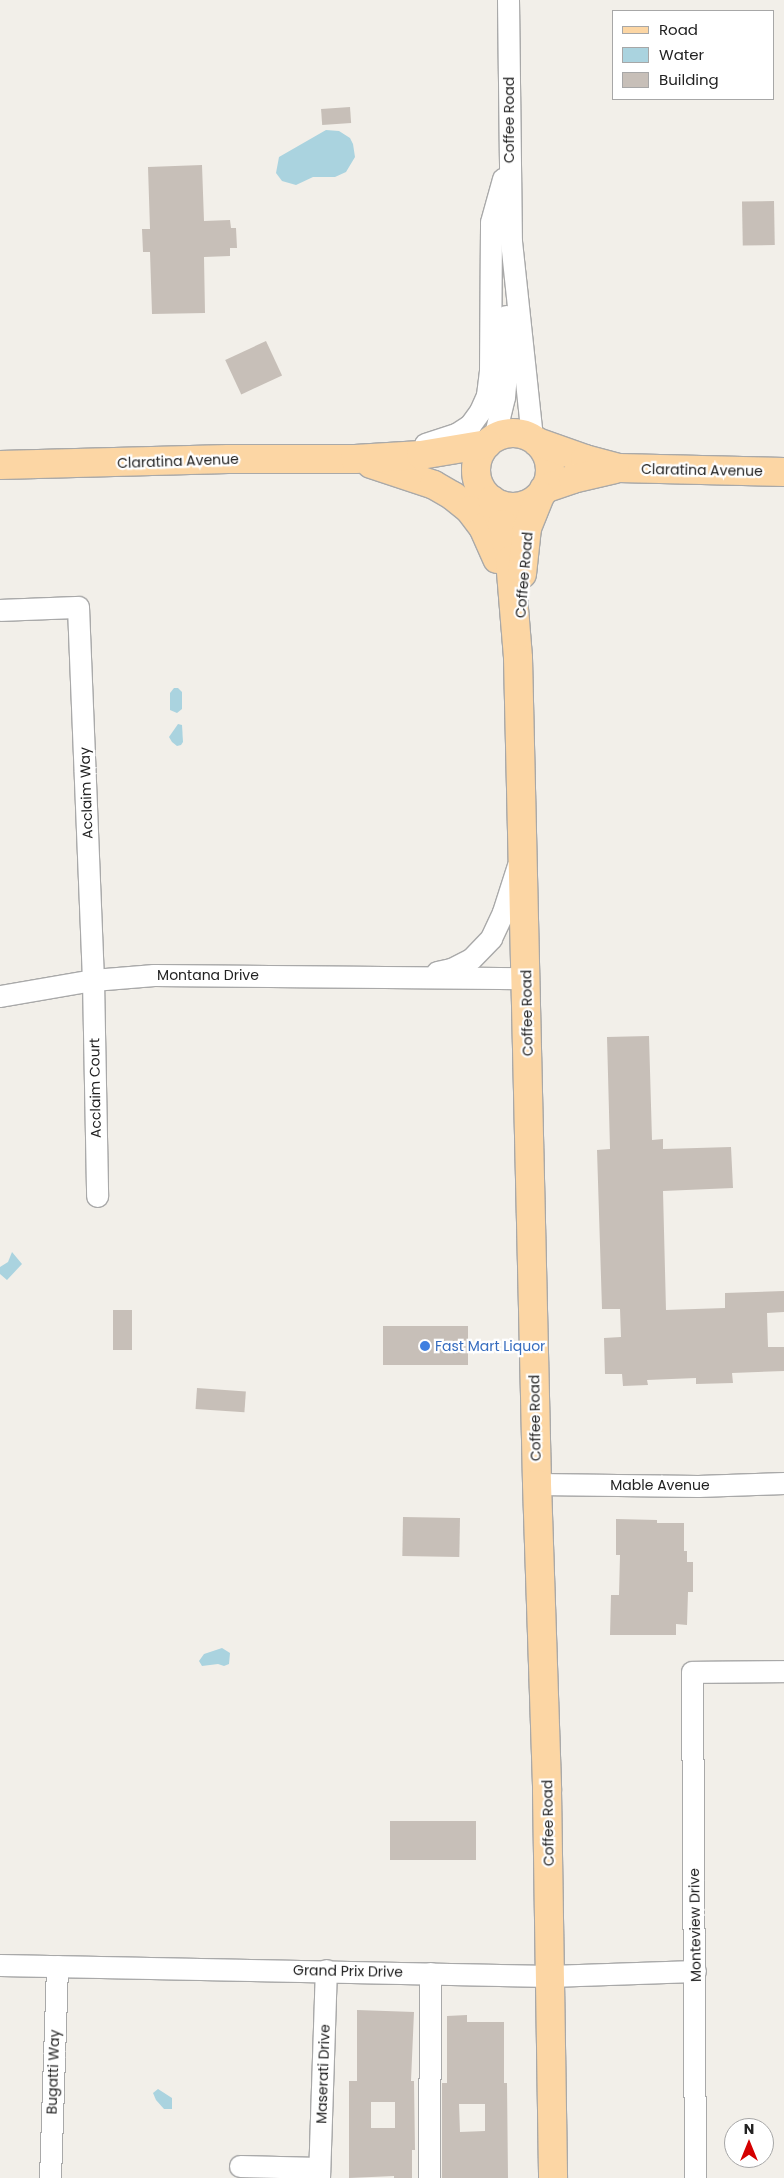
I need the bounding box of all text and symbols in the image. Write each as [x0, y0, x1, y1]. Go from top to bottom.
legend [612, 10, 774, 100]
text: Road [659, 19, 698, 40]
text: Water [659, 44, 704, 65]
text: Building [659, 69, 719, 90]
street label: Coffee Road [501, 77, 517, 163]
street label: Claratina Avenue [117, 450, 239, 472]
street label: Claratina Avenue [641, 461, 763, 479]
street label: Coffee Road [512, 531, 536, 619]
street label: Acclaim Way [76, 747, 96, 839]
street label: Montana Drive [157, 967, 259, 983]
street label: Coffee Road [518, 970, 536, 1056]
street label: Acclaim Court [86, 1038, 104, 1138]
place label: Fast Mart Liquor [435, 1338, 545, 1354]
marker: Fast Mart Liquor [419, 1340, 431, 1352]
street label: Coffee Road [526, 1375, 544, 1461]
street label: Mable Avenue [610, 1477, 710, 1493]
street label: Coffee Road [539, 1780, 557, 1866]
street label: Monteview Drive [686, 1868, 704, 1982]
street label: Grand Prix Drive [293, 1962, 403, 1980]
street label: Maserati Drive [313, 2024, 333, 2124]
street label: Bugatti Way [43, 2029, 63, 2115]
north arrow [724, 2118, 774, 2168]
text: N [744, 2119, 754, 2139]

